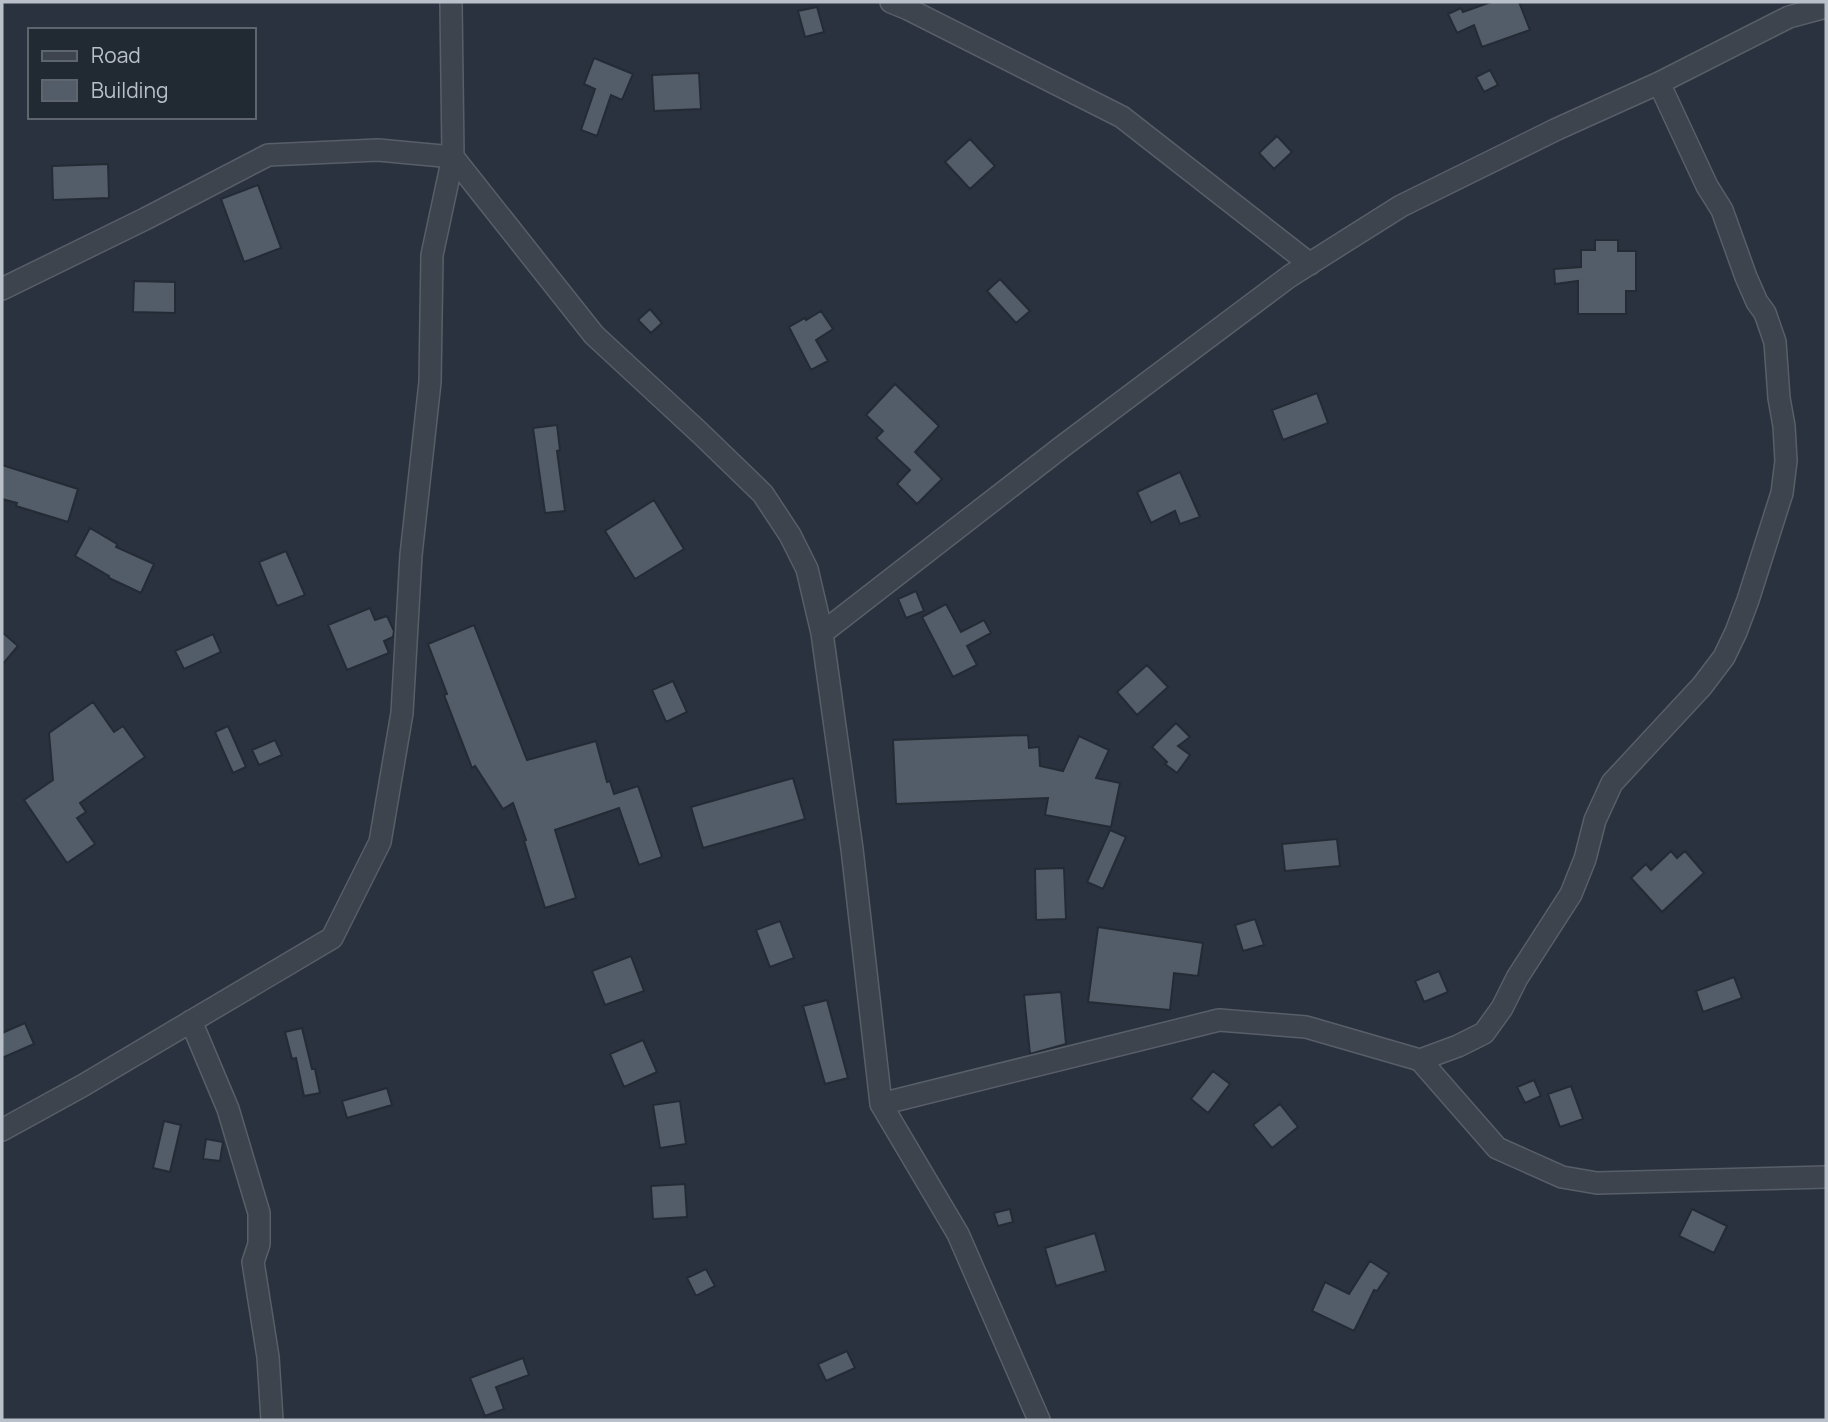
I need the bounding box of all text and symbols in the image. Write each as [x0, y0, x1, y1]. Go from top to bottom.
legend [28, 28, 256, 119]
text: Road [91, 41, 141, 69]
text: Building [91, 76, 168, 104]

